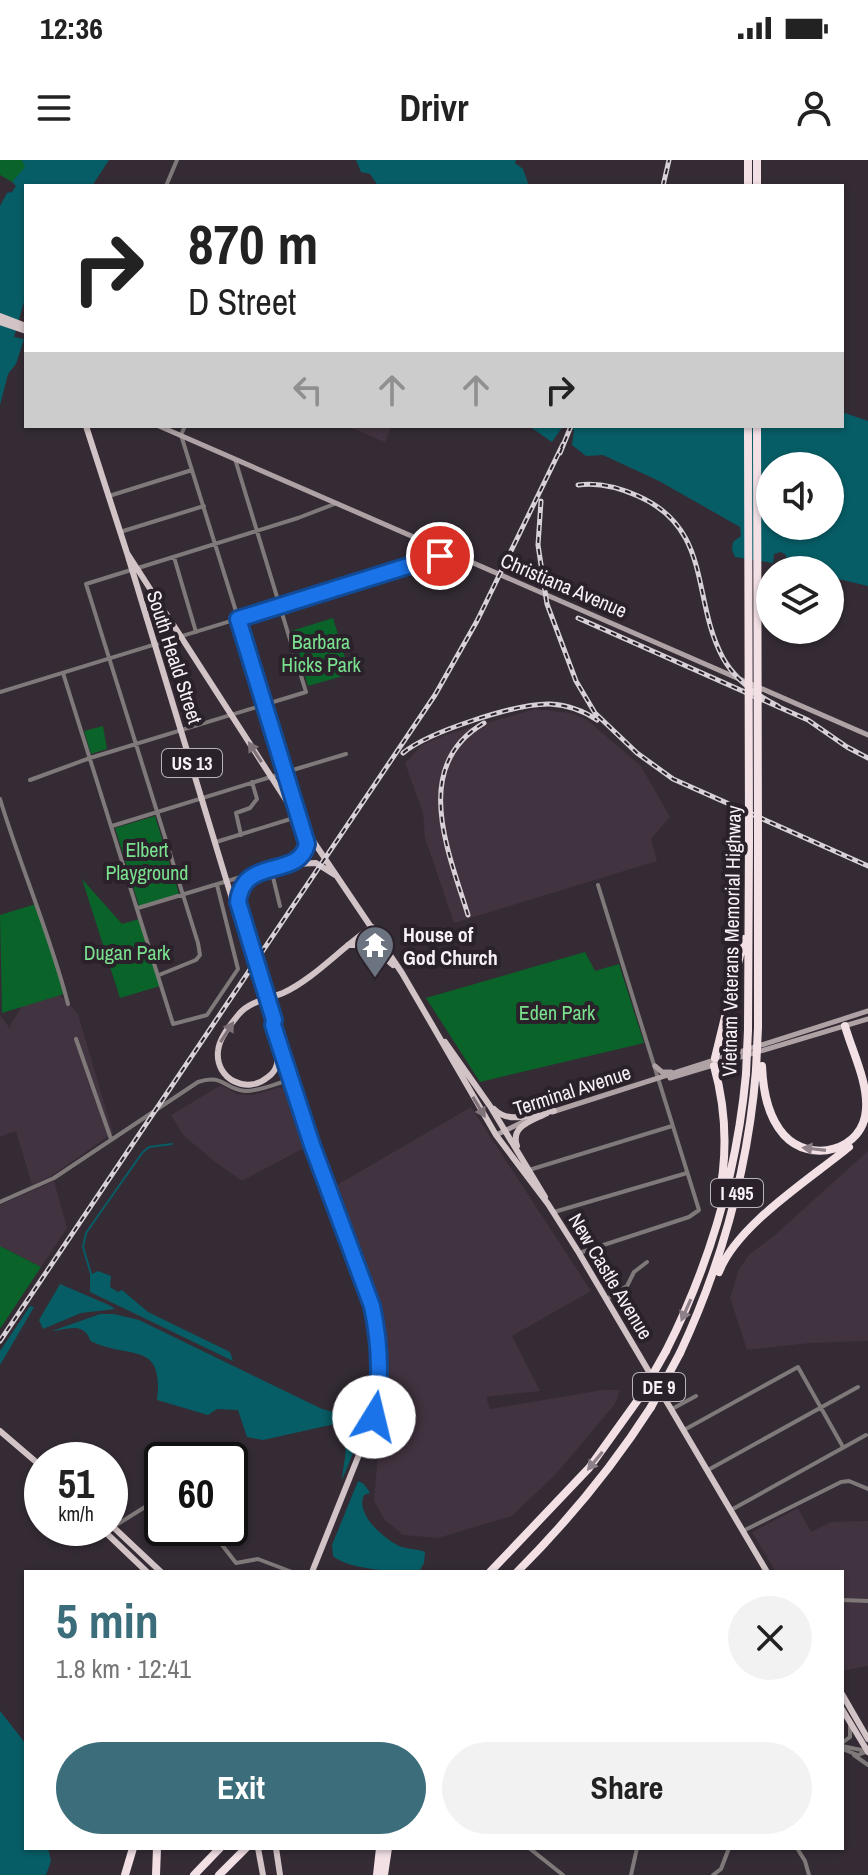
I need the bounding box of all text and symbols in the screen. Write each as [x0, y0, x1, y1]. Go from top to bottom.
text: 12:36 [40, 8, 103, 48]
text: Drivr [400, 84, 468, 132]
icon: menu [32, 86, 76, 130]
icon: person [792, 86, 836, 130]
text: 870 m [188, 206, 318, 281]
icon: right [56, 216, 160, 320]
text: D Street [188, 278, 296, 326]
icon: left [286, 368, 330, 412]
icon: ahead [370, 368, 414, 412]
icon: ahead [454, 368, 498, 412]
icon: right [538, 368, 582, 412]
map controls [756, 452, 844, 644]
button: sound [756, 452, 844, 540]
pin [406, 522, 474, 590]
icon: arrive [418, 534, 462, 578]
street label: Christiana Avenue [497, 546, 631, 624]
button: layers [756, 556, 844, 644]
street label: South Heald Street [141, 587, 209, 727]
park label: Barbara Hicks Park [281, 628, 361, 678]
one-way arrow [248, 741, 263, 762]
road number: US 13 [162, 749, 222, 777]
street label: Vietnam Veterans Memorial Highway [715, 804, 747, 1077]
park label: Elbert Playground [106, 836, 188, 886]
place label: House of God Church [403, 921, 498, 971]
temple icon: House of God Church [354, 924, 396, 979]
park label: Dugan Park [84, 939, 171, 966]
park label: Eden Park [519, 999, 596, 1026]
one-way arrow [220, 1021, 234, 1043]
street label: Terminal Avenue [510, 1058, 634, 1122]
one-way arrow [472, 1096, 486, 1118]
one-way arrow [801, 1142, 826, 1155]
road number: I 495 [711, 1179, 763, 1207]
street label: New Castle Avenue [563, 1208, 659, 1344]
one-way arrow [679, 1298, 692, 1322]
road number: DE 9 [633, 1373, 685, 1401]
position arrow [332, 1375, 416, 1459]
speed limit sign: 60 [144, 1442, 248, 1546]
one-way arrow [587, 1450, 604, 1470]
text: 51 [58, 1457, 94, 1510]
text: km/h [58, 1500, 94, 1527]
text: 5 min [56, 1588, 159, 1653]
button: close [728, 1596, 812, 1680]
text: 1.8 km · 12:41 [56, 1651, 191, 1686]
button: Exit [56, 1742, 426, 1834]
button: Share [442, 1742, 812, 1834]

